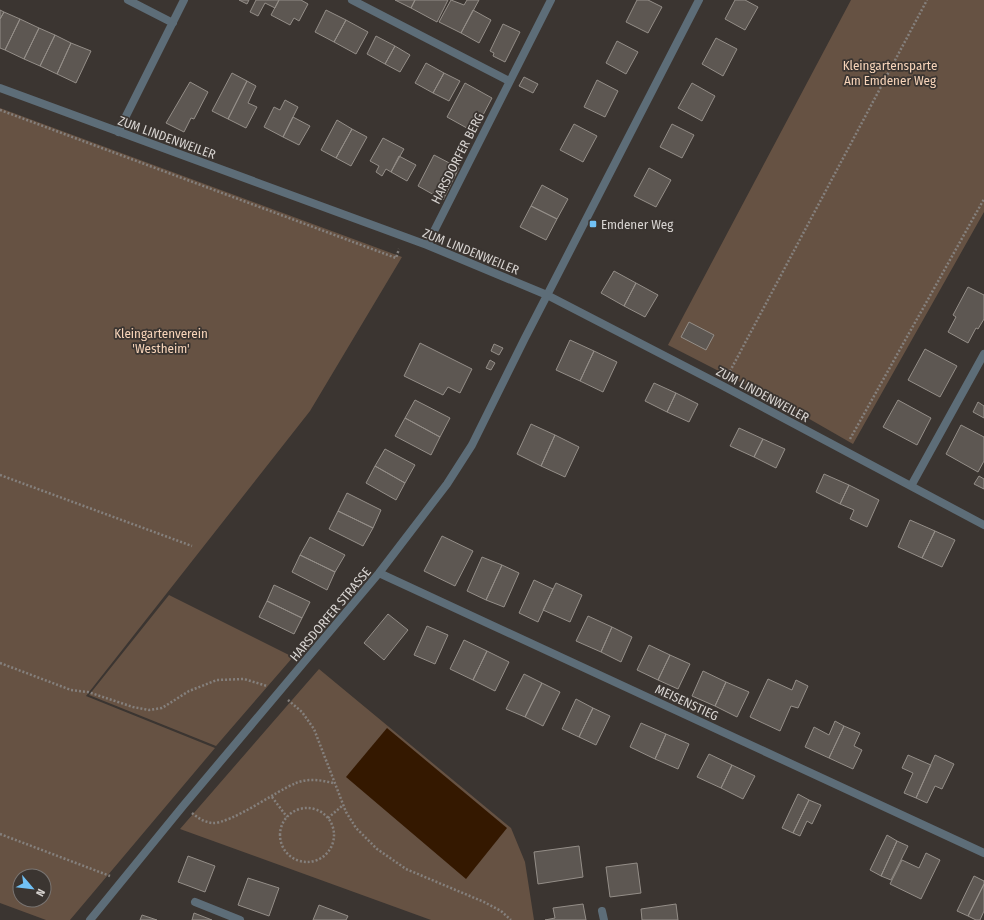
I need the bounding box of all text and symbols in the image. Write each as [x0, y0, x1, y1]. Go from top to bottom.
park label: Kleingartensparte Am Emdener Weg [843, 58, 937, 88]
street label: HARSDORFER BERG [428, 110, 487, 206]
street label: ZUM LINDENWEILER [116, 113, 218, 162]
place label: Emdener Weg [601, 217, 674, 232]
marker: Emdener Weg [588, 219, 598, 229]
street label: ZUM LINDENWEILER [420, 225, 521, 278]
park label: Kleingartenverein 'Westheim' [114, 326, 208, 356]
street label: ZUM LINDENWEILER [714, 364, 812, 425]
street label: HARSDORFER STRASSE [287, 564, 374, 664]
street label: MEISENSTIEG [653, 681, 721, 724]
north arrow [12, 868, 52, 908]
text: N [33, 886, 48, 898]

